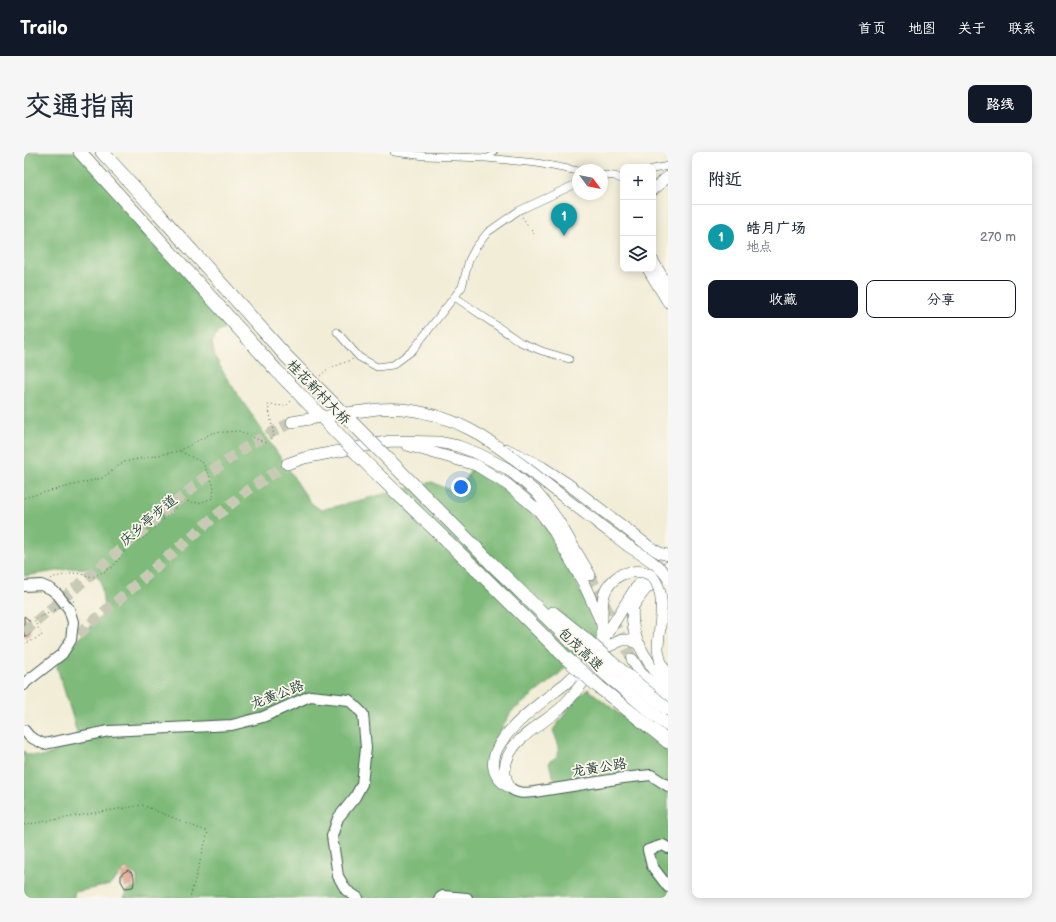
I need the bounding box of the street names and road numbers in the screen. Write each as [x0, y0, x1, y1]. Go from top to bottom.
street label: 桂花新村大桥 [283, 356, 354, 428]
street label: 庆乡亭步道 [116, 491, 181, 549]
street label: 包茂高速 [554, 624, 607, 675]
street label: 龙黄公路 [248, 676, 306, 712]
street label: 龙黄公路 [570, 755, 628, 780]

